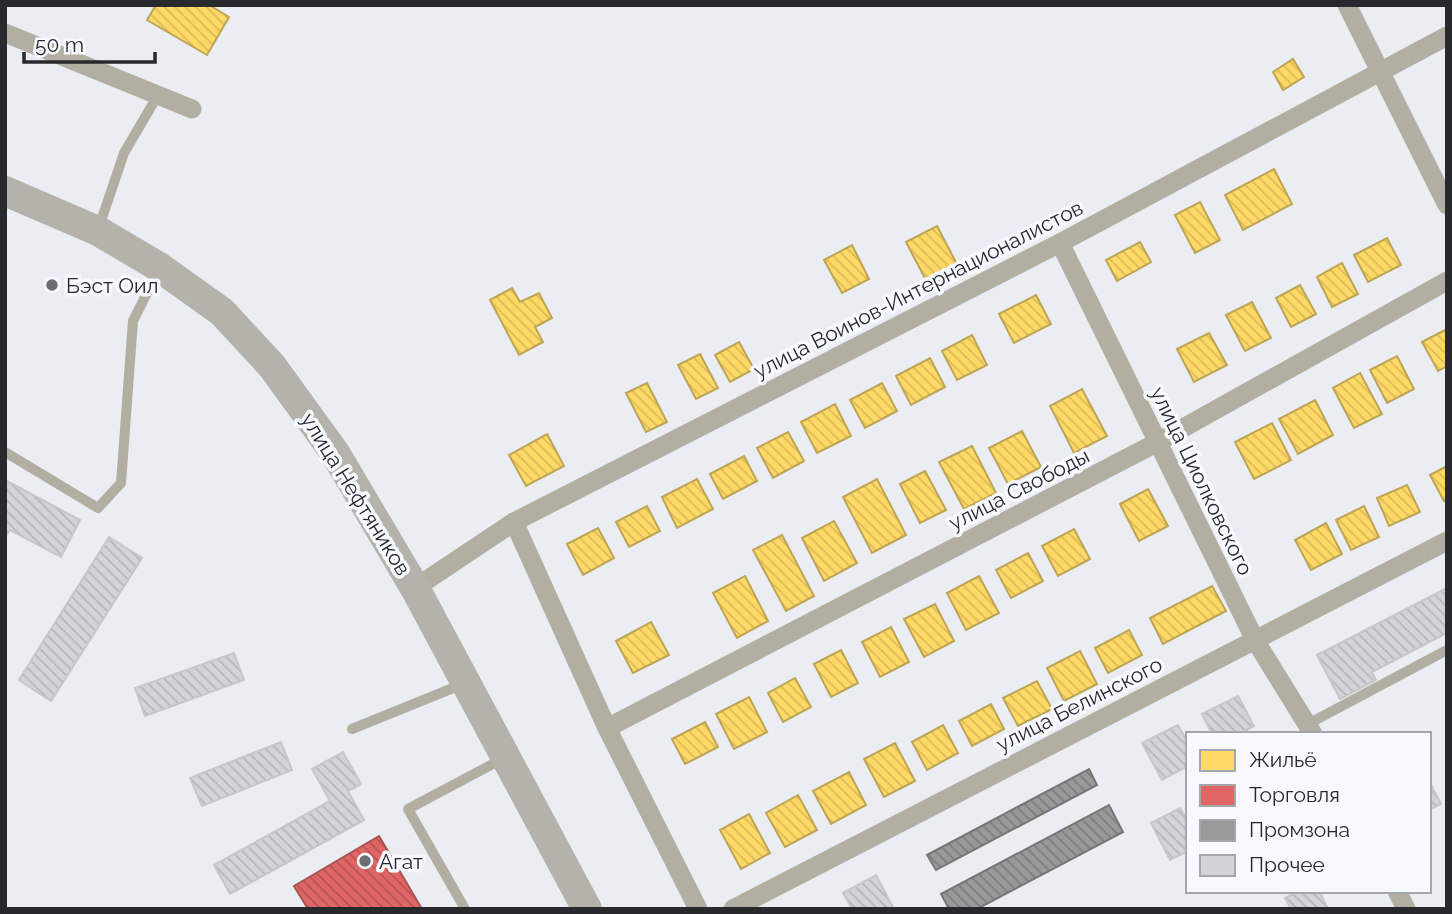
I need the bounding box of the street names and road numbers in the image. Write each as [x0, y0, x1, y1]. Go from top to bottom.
street label: улица Воинов-Интернационалистов [749, 195, 1087, 383]
street label: улица Циолковского [1145, 383, 1259, 579]
street label: улица Нефтяников [296, 408, 416, 580]
street label: улица Свободы [944, 443, 1094, 535]
street label: улица Белинского [992, 651, 1166, 757]

